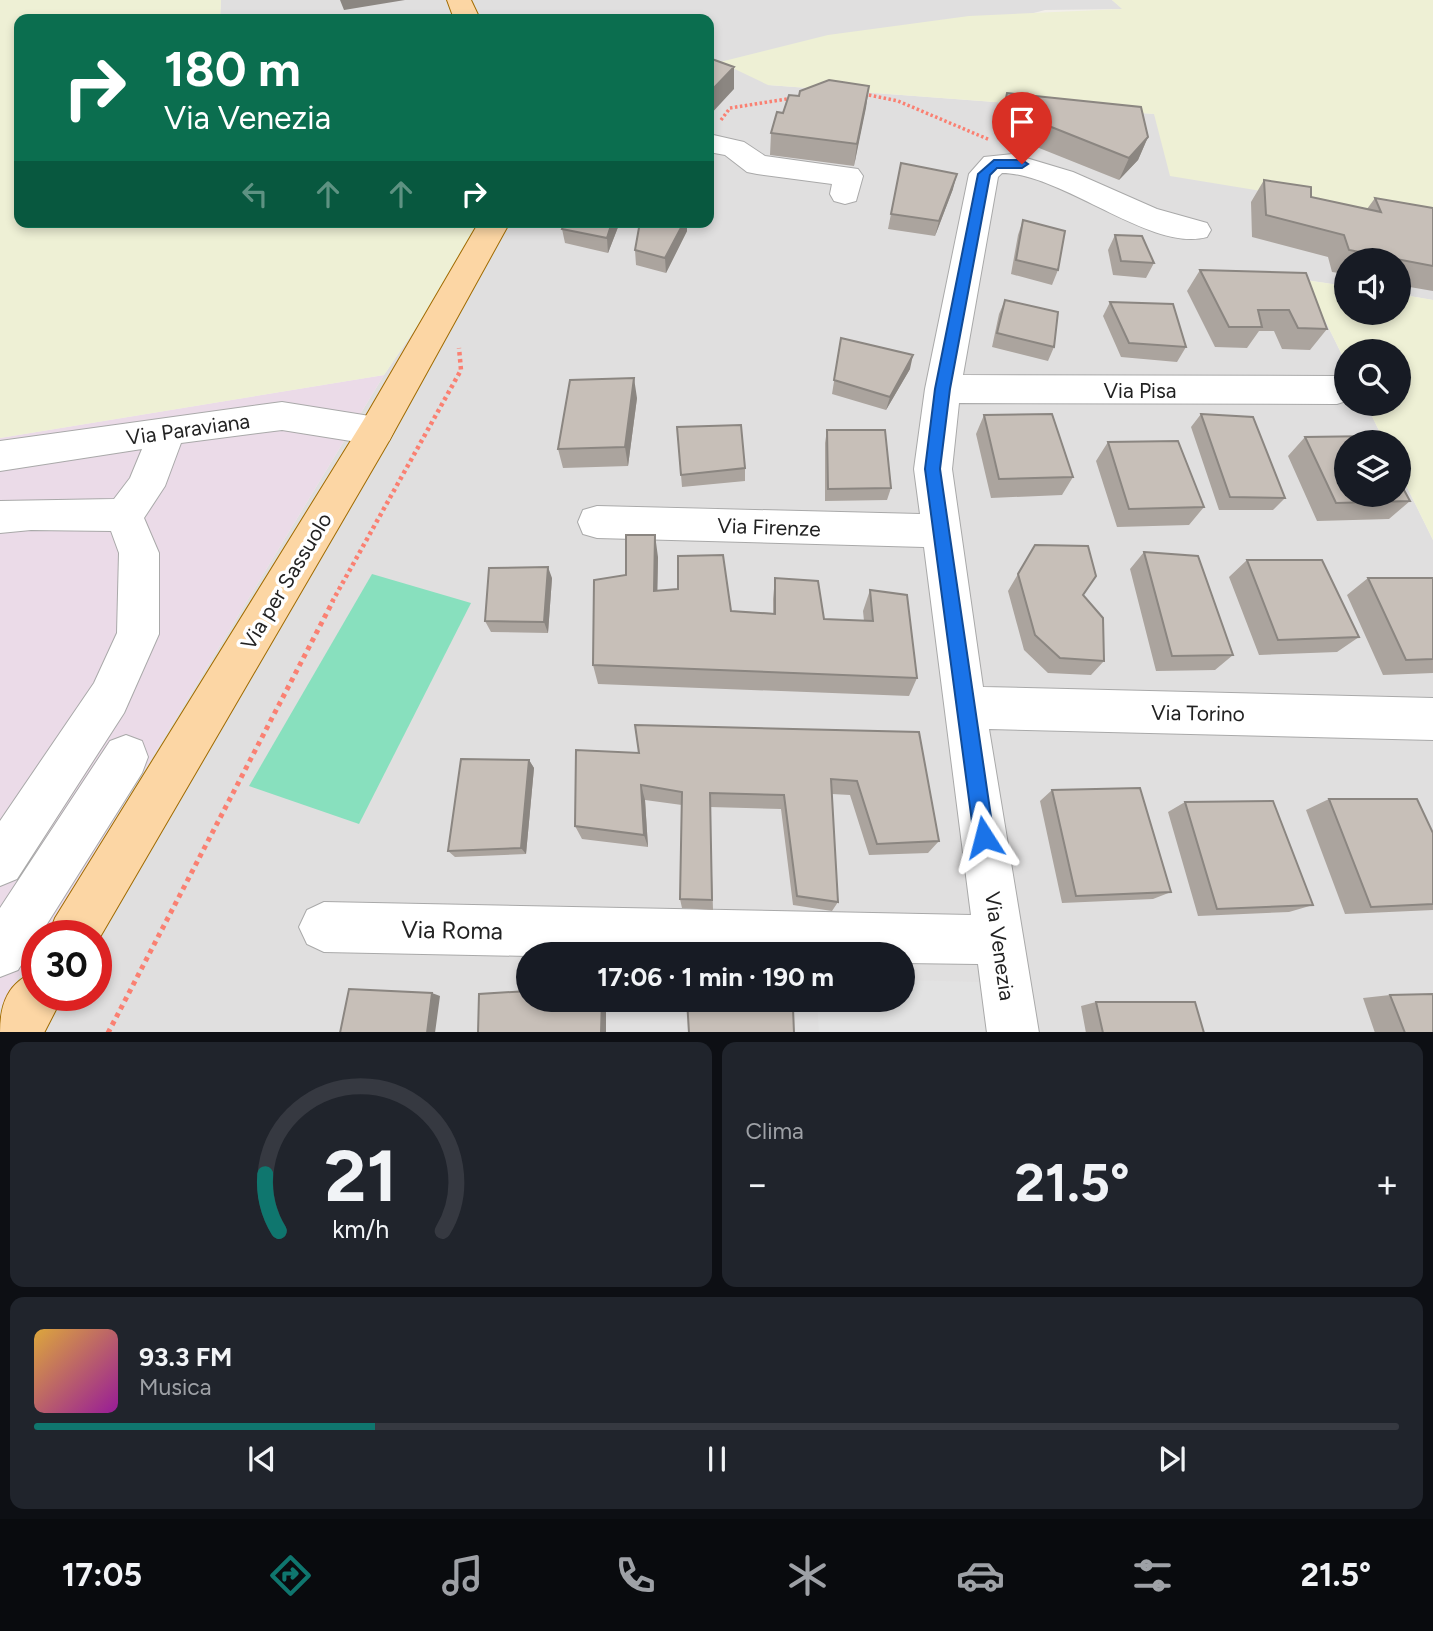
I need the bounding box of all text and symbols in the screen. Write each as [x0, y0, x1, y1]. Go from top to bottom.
text: 180 m [164, 39, 301, 98]
icon: right [49, 42, 140, 133]
pin [992, 92, 1052, 164]
text: Via Venezia [164, 99, 331, 137]
icon: arrive [1003, 103, 1041, 141]
icon: left [236, 175, 274, 213]
icon: ahead [309, 175, 347, 213]
icon: ahead [382, 175, 420, 213]
icon: right [455, 175, 493, 213]
map controls [1334, 248, 1411, 507]
button: sound [1334, 248, 1411, 325]
button: search [1334, 339, 1411, 416]
street label: Via Pisa [1104, 378, 1176, 403]
street label: Via Paraviana [125, 408, 251, 450]
button: layers [1334, 430, 1411, 507]
street label: Via per Sassuolo [235, 508, 337, 654]
street label: Via Firenze [717, 513, 821, 541]
street label: Via Torino [1151, 700, 1245, 726]
position arrow [947, 800, 1021, 874]
street label: Via Venezia [980, 890, 1020, 1002]
street label: Via Roma [401, 915, 503, 945]
speed limit sign: 30 [21, 920, 112, 1011]
text: 17:06 · 1 min · 190 m [597, 961, 834, 993]
text: Clima [746, 1117, 804, 1145]
text: 21 [324, 1132, 397, 1219]
text: 21.5° [1015, 1152, 1130, 1214]
text: − [746, 1161, 769, 1207]
text: + [1375, 1161, 1399, 1207]
text: km/h [332, 1213, 389, 1243]
text: 93.3 FM [139, 1341, 232, 1373]
text: Musica [139, 1373, 212, 1401]
icon: previous [243, 1440, 281, 1478]
icon: pause [698, 1440, 736, 1478]
icon: next [1153, 1440, 1191, 1478]
icon: directions [266, 1551, 315, 1600]
icon: music [438, 1551, 487, 1600]
icon: phone [611, 1551, 660, 1600]
icon: climate [783, 1551, 832, 1600]
icon: car [956, 1551, 1005, 1600]
icon: filters [1128, 1551, 1177, 1600]
text: 17:05 [62, 1556, 142, 1594]
text: 21.5° [1301, 1556, 1371, 1594]

